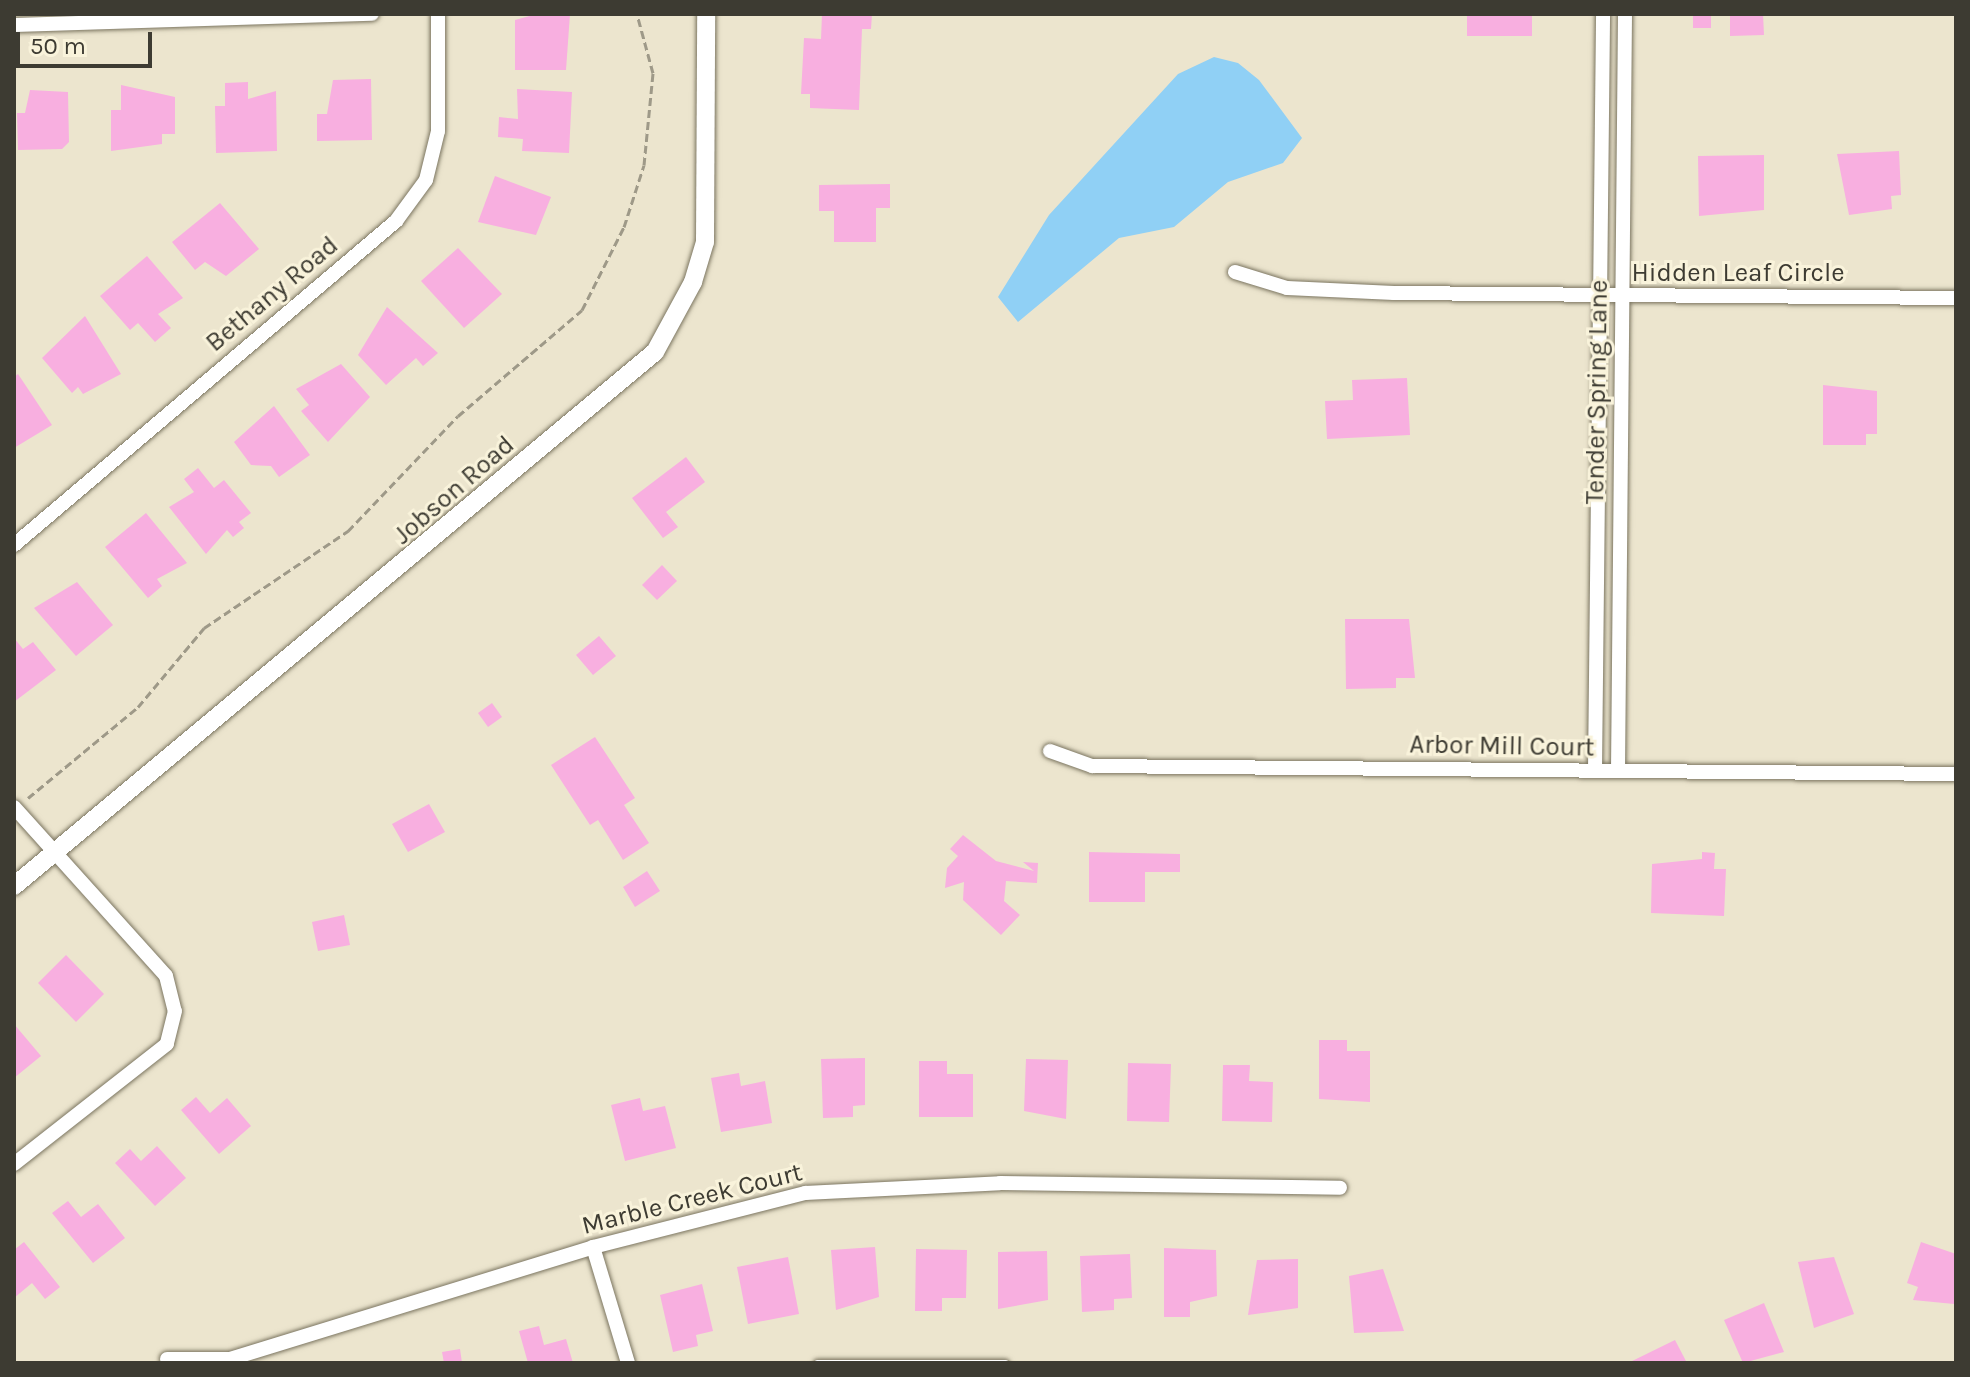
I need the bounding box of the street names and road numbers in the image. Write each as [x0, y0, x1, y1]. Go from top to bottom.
street label: Bethany Road [199, 230, 345, 358]
street label: Hidden Leaf Circle [1631, 257, 1845, 289]
street label: Tender Spring Lane [1579, 279, 1615, 505]
street label: Jobson Road [387, 429, 521, 551]
street label: Arbor Mill Court [1409, 729, 1595, 763]
street label: Marble Creek Court [579, 1157, 805, 1241]

